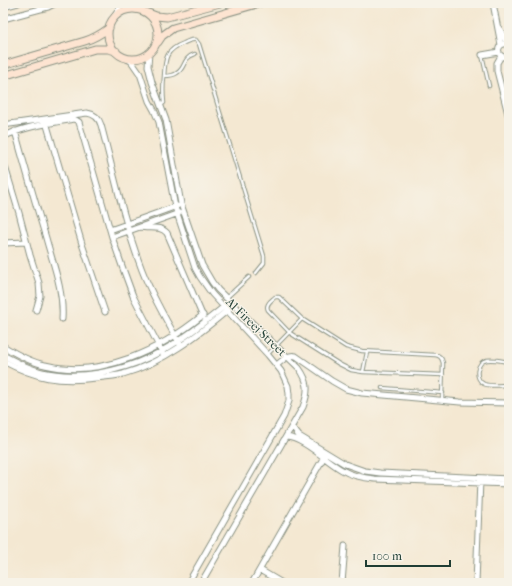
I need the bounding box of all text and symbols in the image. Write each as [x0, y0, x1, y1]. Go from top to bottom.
street label: Al Fireej Street [222, 294, 289, 360]
scale bar [366, 542, 450, 568]
text: 100 m [372, 549, 402, 563]

